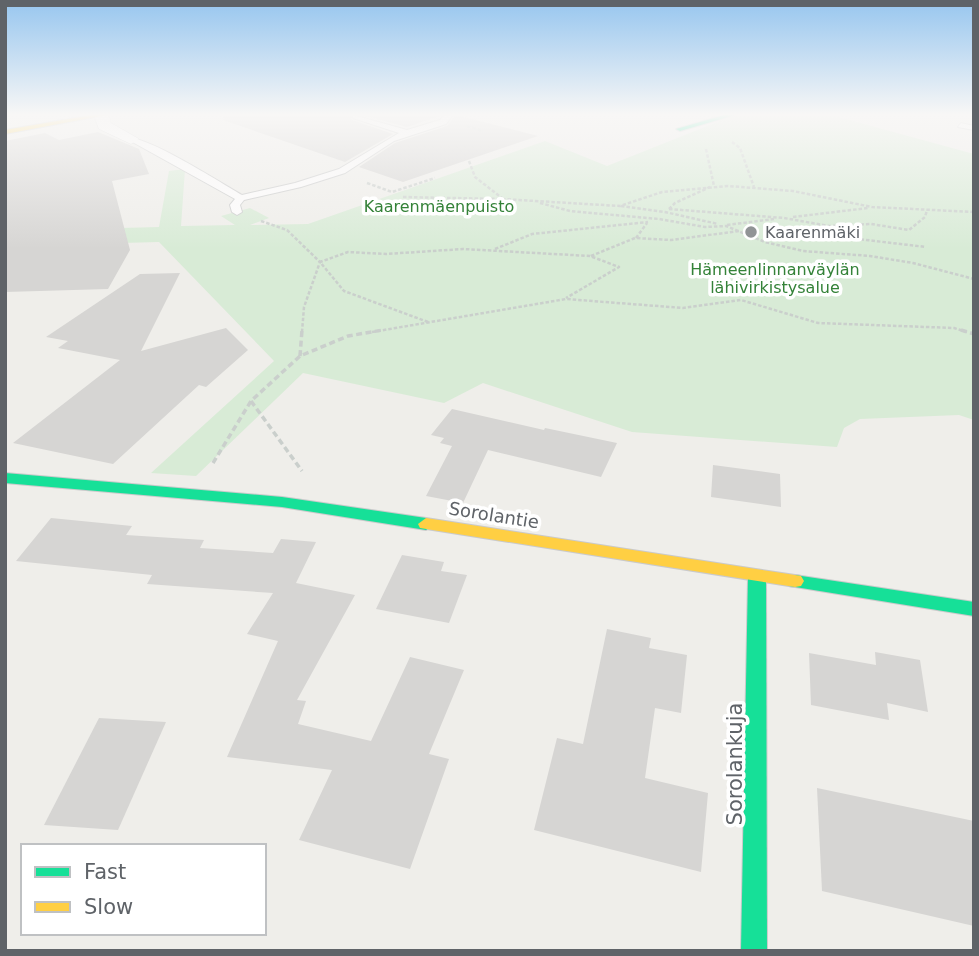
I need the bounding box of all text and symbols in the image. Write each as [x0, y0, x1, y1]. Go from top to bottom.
park label: Kaarenmäenpuisto [364, 197, 514, 216]
place label: Kaarenmäki [765, 223, 860, 242]
marker: Kaarenmäki [743, 224, 759, 240]
park label: Hämeenlinnanväylän lähivirkistysalue [690, 260, 860, 297]
street label: Sorolantie [447, 498, 541, 532]
street label: Sorolankuja [723, 703, 747, 825]
legend [21, 844, 266, 935]
text: Fast [84, 860, 126, 884]
text: Slow [84, 895, 133, 919]

